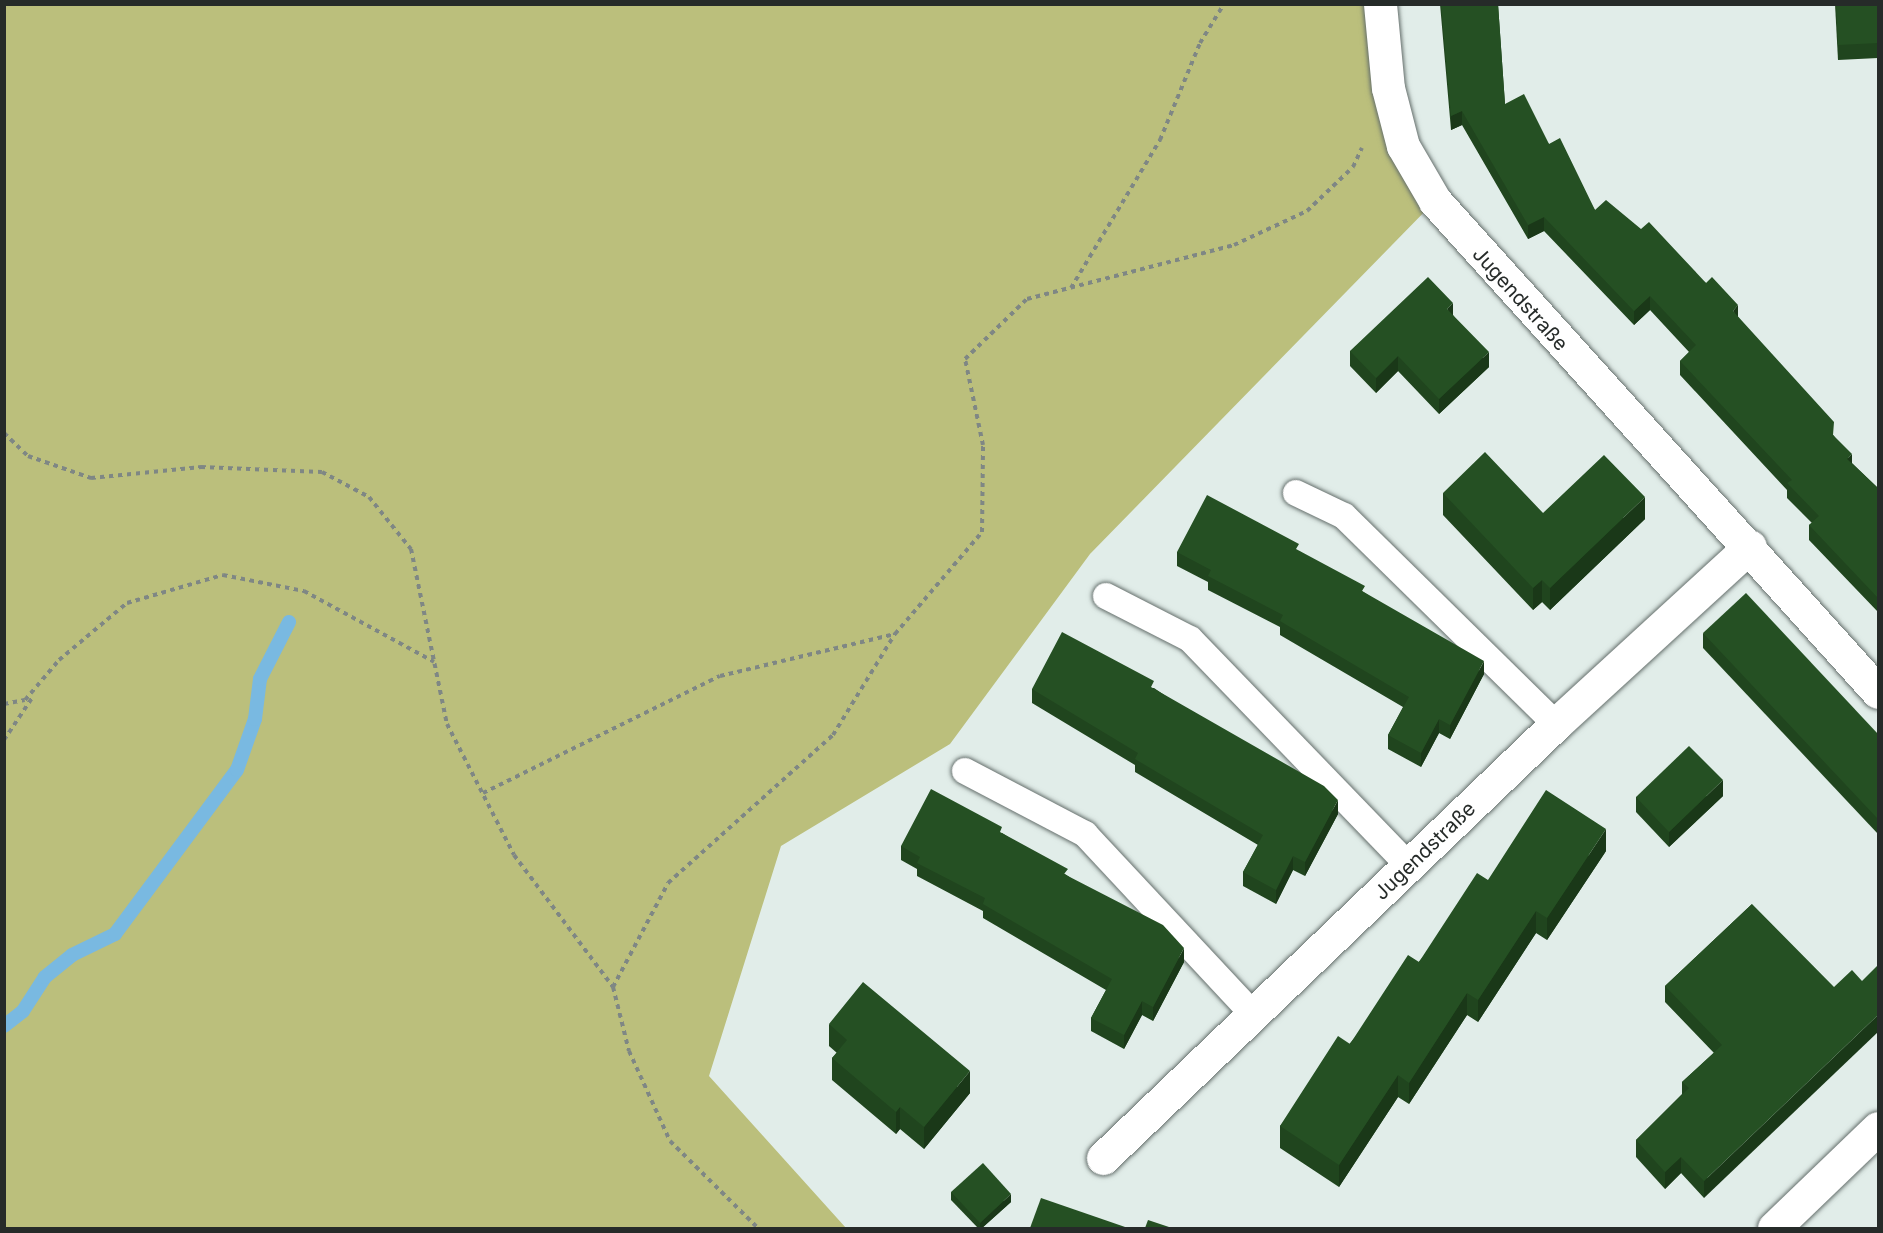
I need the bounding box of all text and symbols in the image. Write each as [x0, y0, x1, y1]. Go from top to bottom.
street label: Jugendstraße [1467, 242, 1573, 356]
street label: Jugendstraße [1370, 797, 1480, 905]

